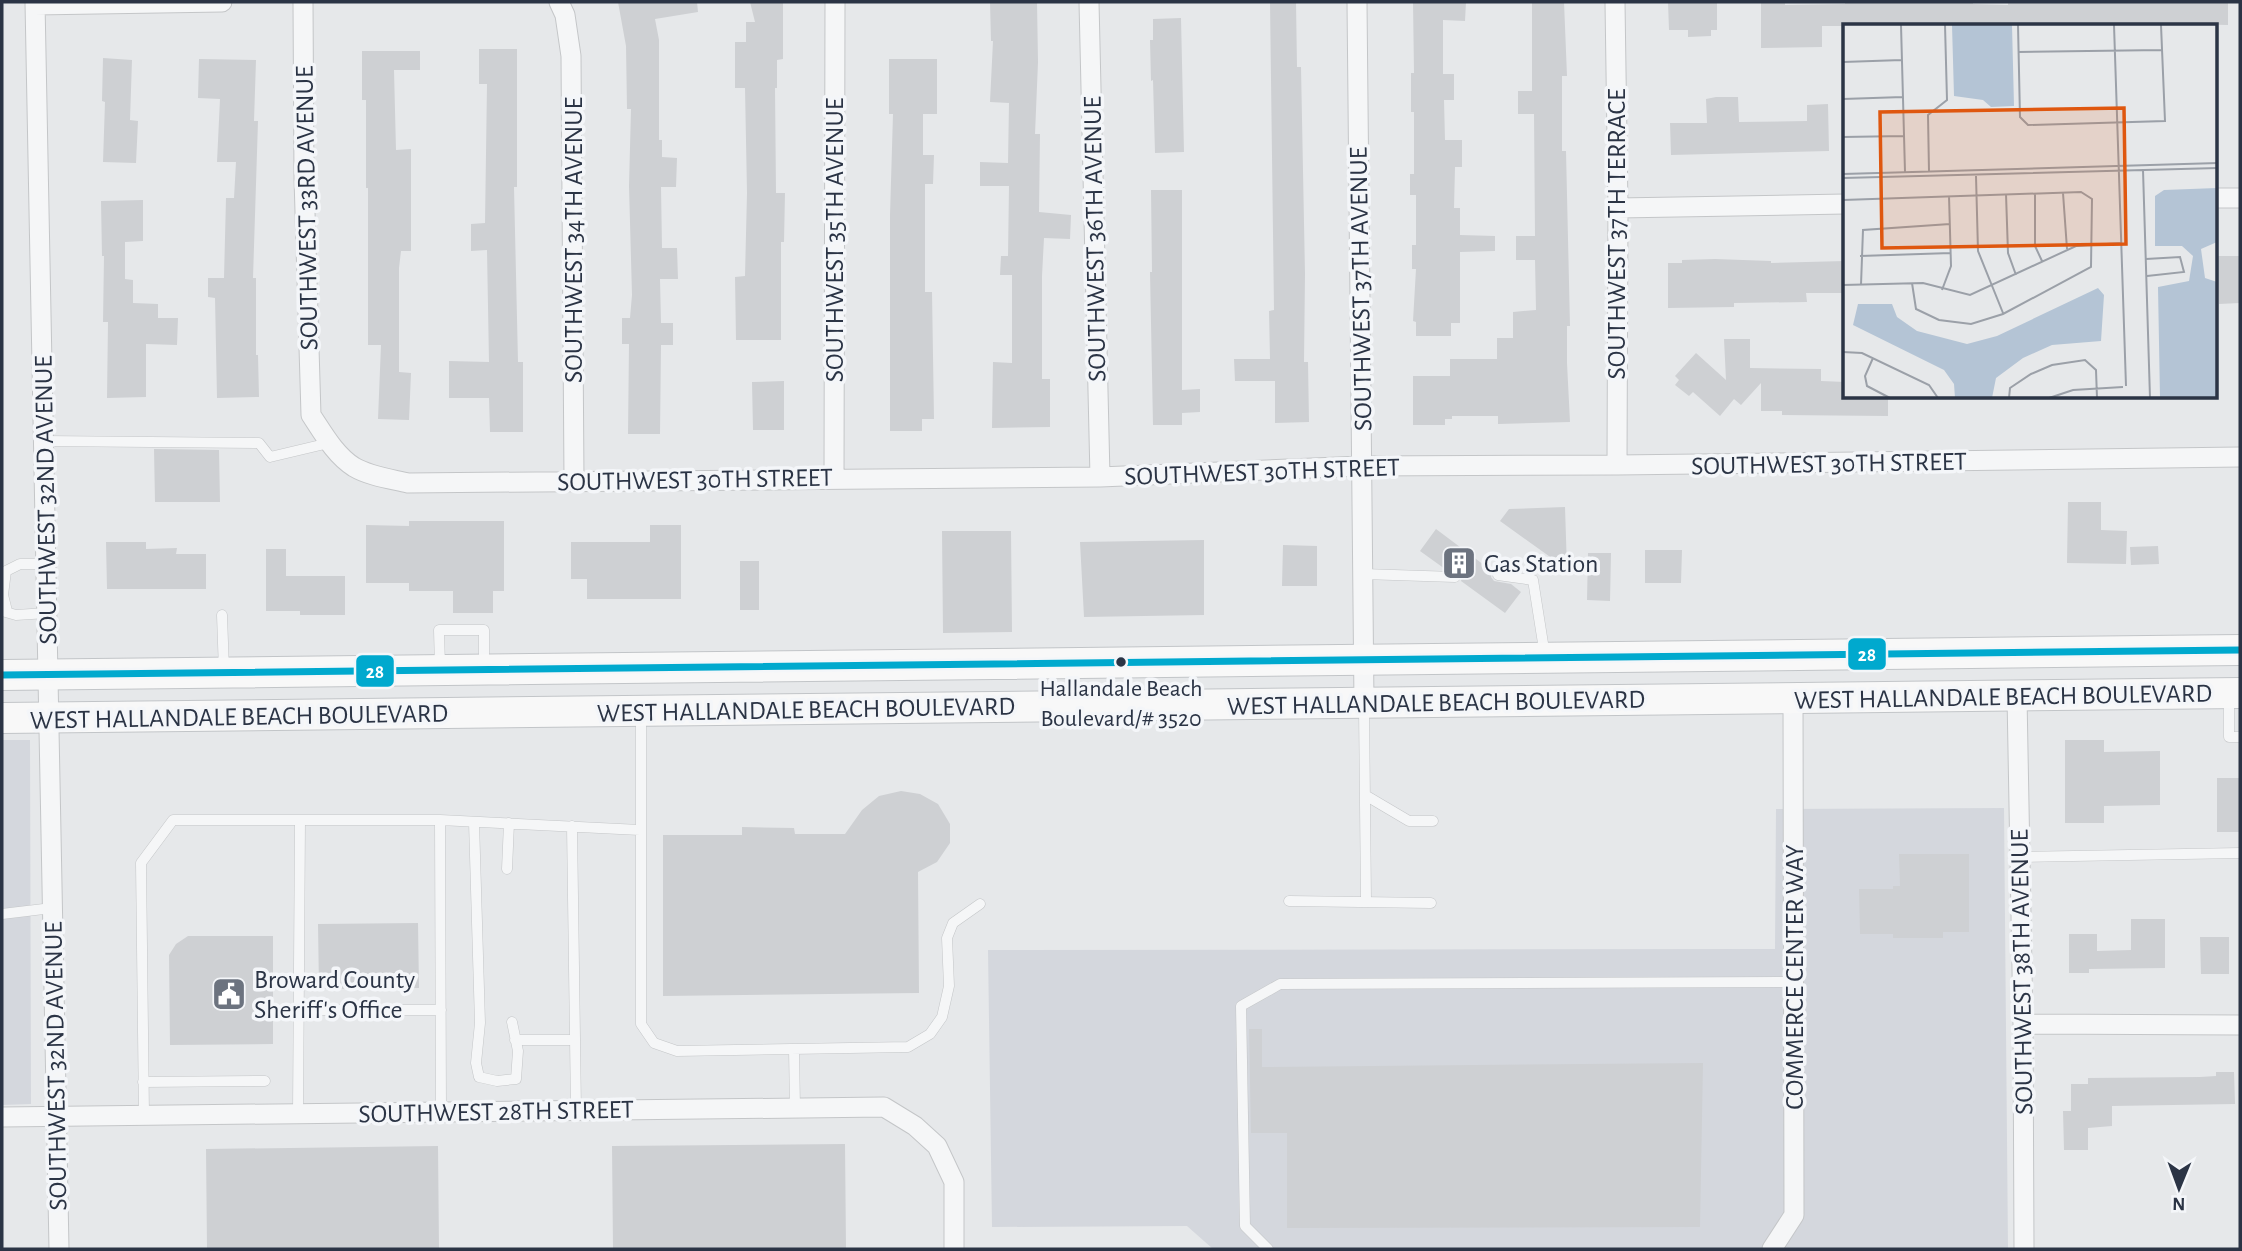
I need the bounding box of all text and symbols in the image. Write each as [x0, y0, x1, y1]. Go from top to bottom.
inset map [1843, 24, 2218, 399]
street label: SOUTHWEST 33RD AVENUE [292, 65, 322, 351]
street label: SOUTHWEST 37TH TERRACE [1604, 89, 1630, 380]
street label: SOUTHWEST 36TH AVENUE [1080, 96, 1110, 382]
street label: SOUTHWEST 34TH AVENUE [561, 97, 587, 383]
street label: SOUTHWEST 35TH AVENUE [822, 98, 848, 382]
street label: SOUTHWEST 37TH AVENUE [1346, 147, 1376, 431]
street label: SOUTHWEST 32ND AVENUE [30, 355, 62, 645]
street label: SOUTHWEST 30TH STREET [1691, 449, 1967, 479]
street label: SOUTHWEST 30TH STREET [1124, 454, 1401, 490]
street label: SOUTHWEST 30TH STREET [557, 465, 833, 495]
building icon: Gas Station [1440, 544, 1478, 582]
place label: Gas Station [1484, 551, 1598, 577]
line badge: 28 [1847, 637, 1887, 671]
text: 28 [1858, 646, 1876, 665]
line badge: 28 [355, 654, 395, 688]
marker: Hallandale Beach Boulevard/# 3520 [1114, 655, 1128, 669]
text: 28 [366, 663, 384, 682]
place label: Hallandale Beach Boulevard/# 3520 [1039, 677, 1203, 731]
street label: WEST HALLANDALE BEACH BOULEVARD [1794, 680, 2212, 714]
street label: WEST HALLANDALE BEACH BOULEVARD [1227, 686, 1645, 720]
street label: WEST HALLANDALE BEACH BOULEVARD [597, 693, 1015, 727]
street label: WEST HALLANDALE BEACH BOULEVARD [30, 700, 448, 734]
street label: SOUTHWEST 38TH AVENUE [2007, 829, 2037, 1115]
street label: COMMERCE CENTER WAY [1782, 844, 1808, 1110]
street label: SOUTHWEST 32ND AVENUE [40, 921, 72, 1211]
place label: Broward County Sheriff's Office [254, 967, 415, 1023]
public building icon: Broward County Sheriff's Office [210, 975, 248, 1013]
street label: SOUTHWEST 28TH STREET [358, 1097, 634, 1127]
north arrow [2144, 1153, 2214, 1223]
text: N [2172, 1194, 2186, 1213]

